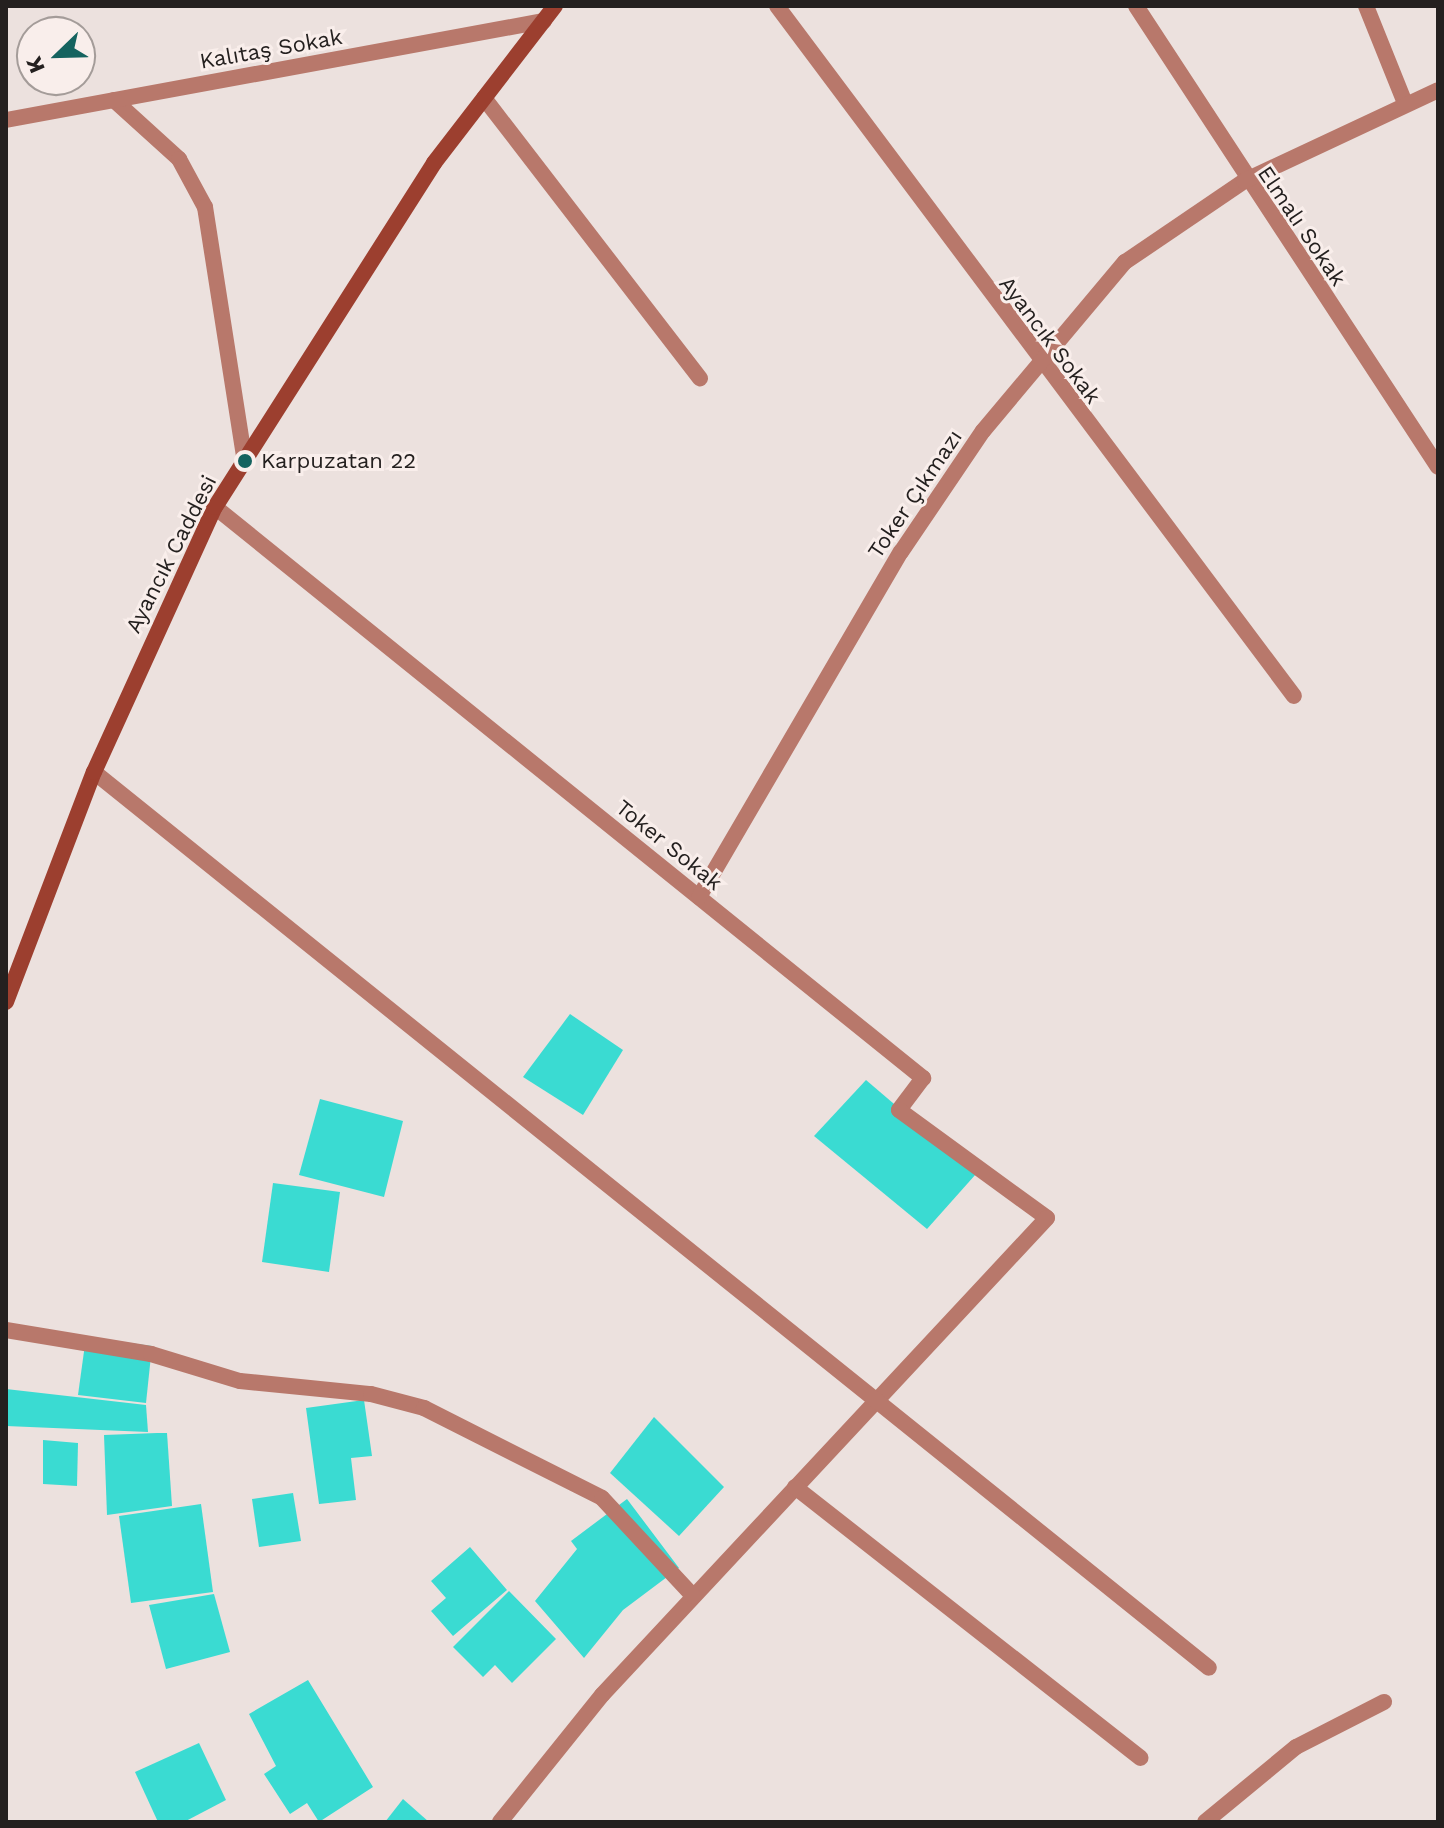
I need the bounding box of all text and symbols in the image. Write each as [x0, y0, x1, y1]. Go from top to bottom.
north arrow [16, 16, 96, 96]
street label: Kalıtaş Sokak [198, 23, 344, 75]
text: K [21, 53, 50, 77]
street label: Elmalı Sokak [1252, 161, 1352, 291]
street label: Ayancık Sokak [993, 271, 1107, 409]
street label: Toker Çıkmazı [862, 425, 968, 563]
place label: Karpuzatan 22 [261, 448, 416, 474]
marker: Karpuzatan 22 [236, 452, 254, 470]
street label: Ayancık Caddesi [120, 470, 222, 638]
street label: Toker Sokak [610, 794, 728, 896]

